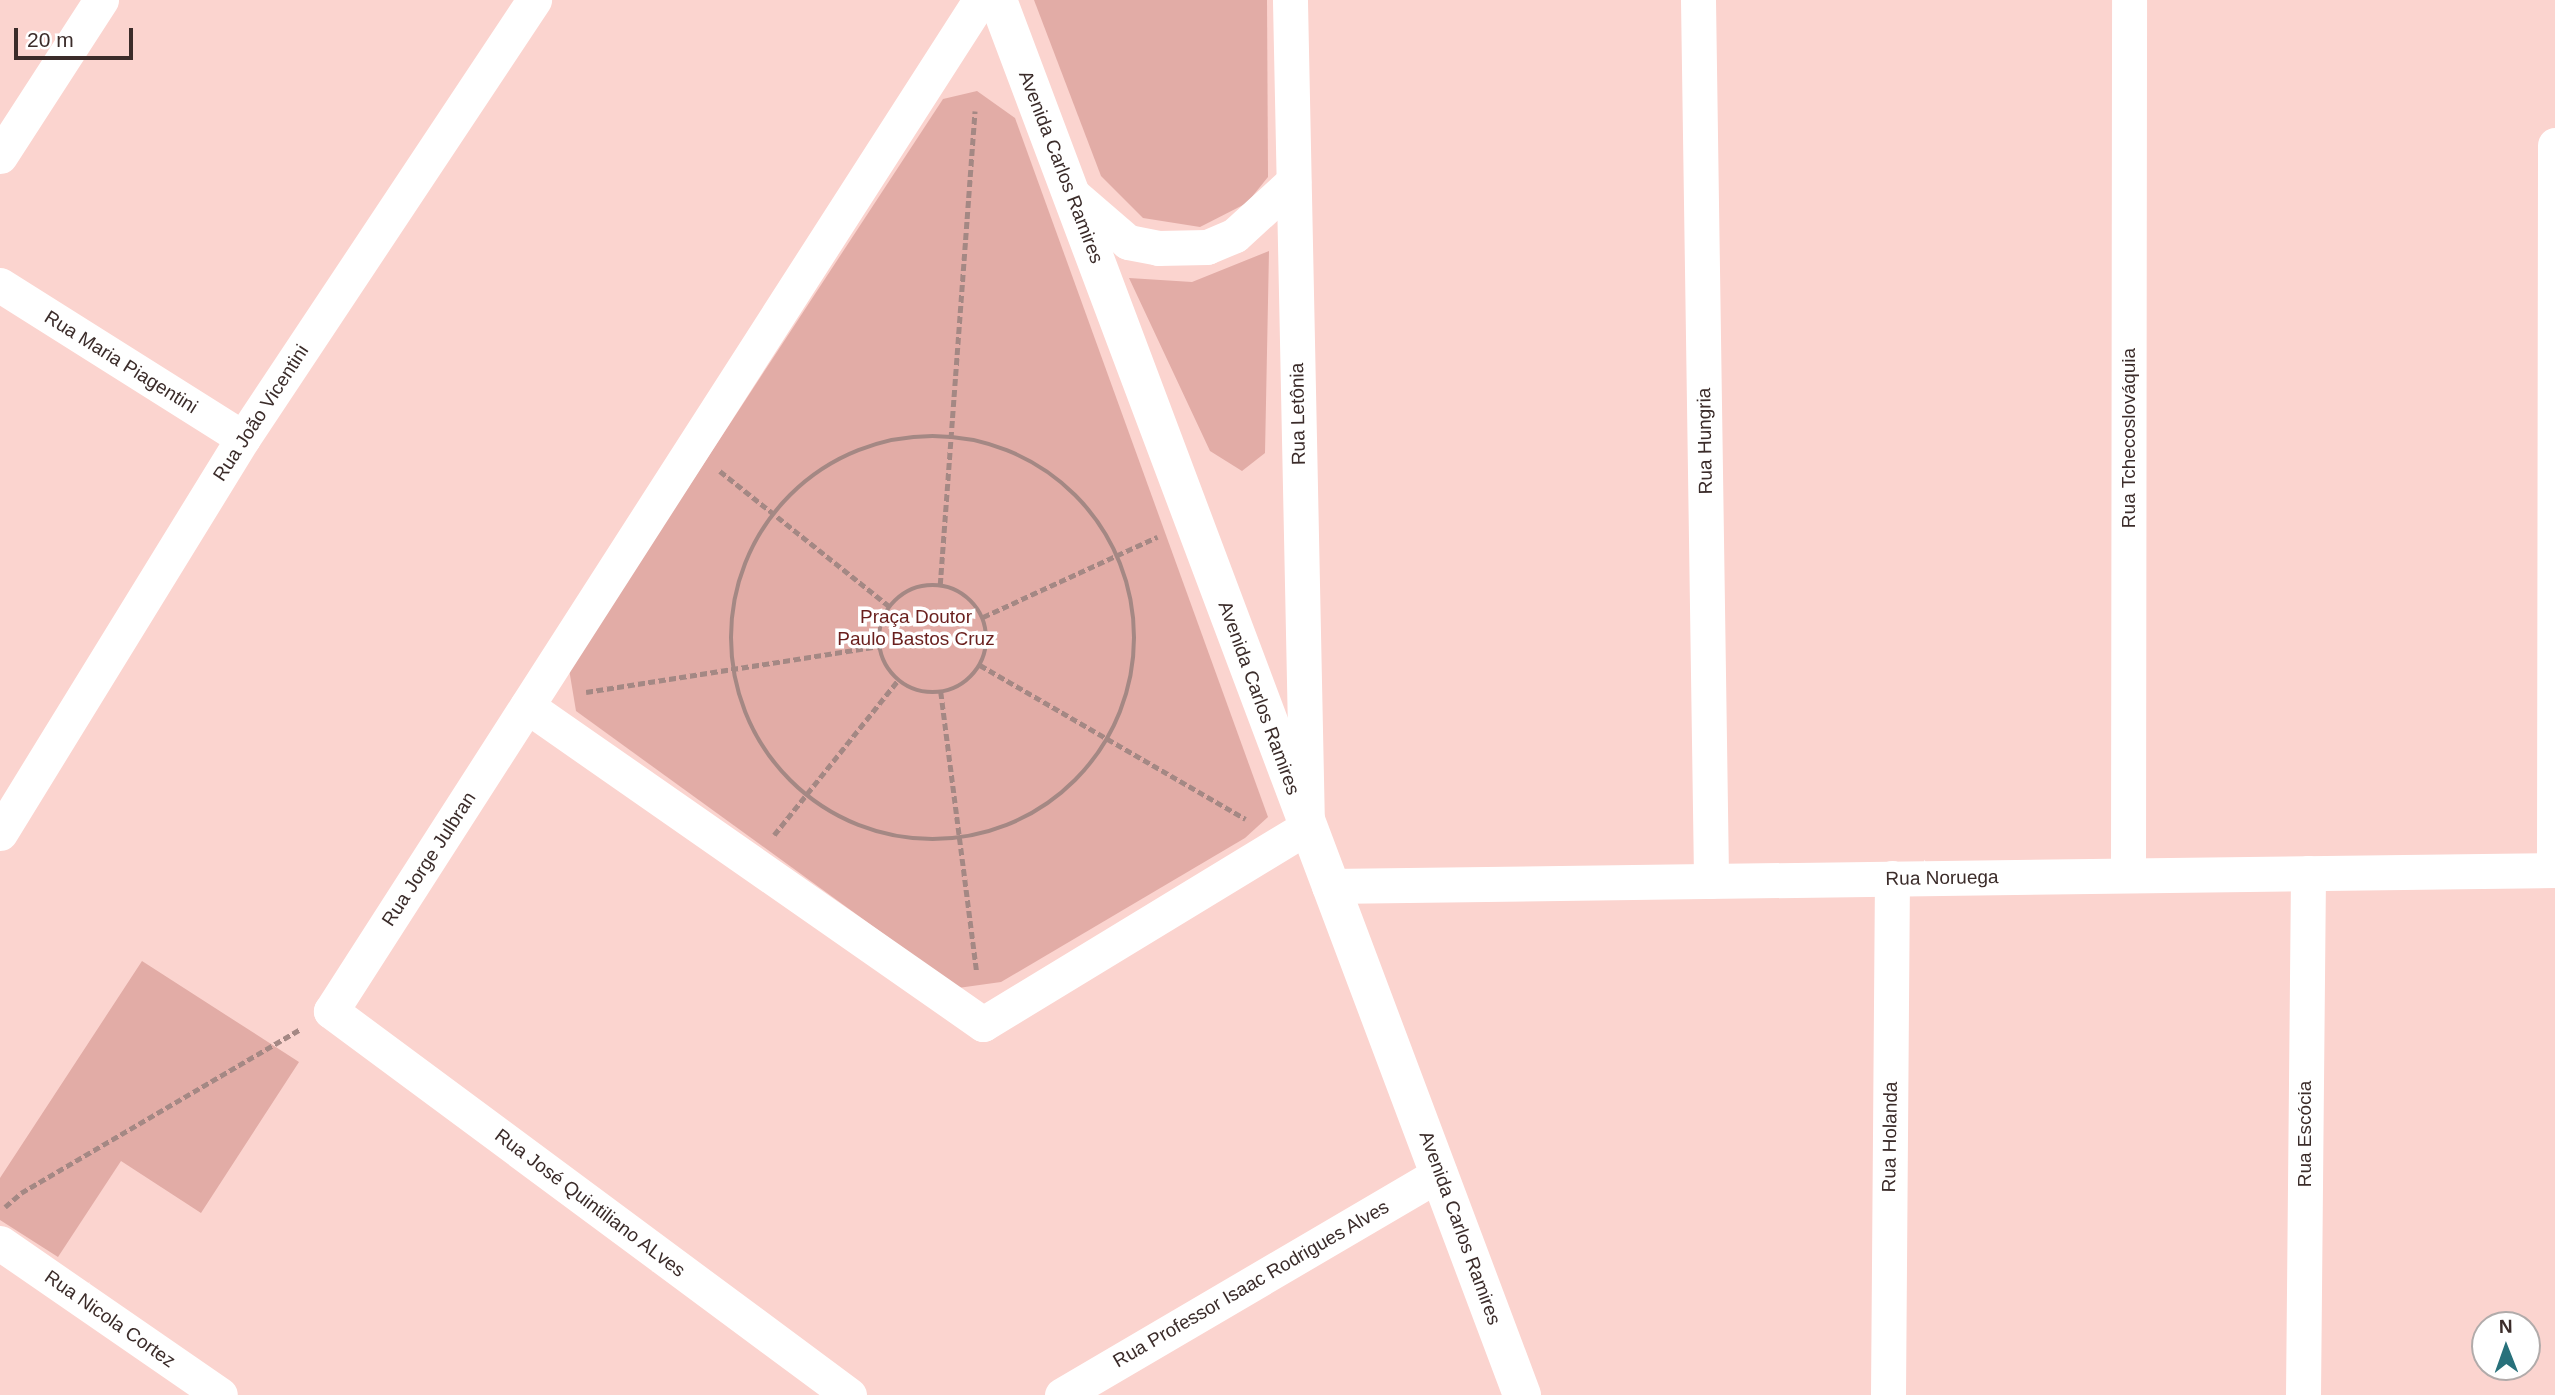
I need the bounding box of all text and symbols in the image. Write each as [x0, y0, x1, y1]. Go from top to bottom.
scale bar [18, 14, 136, 58]
text: 20 m [27, 28, 74, 51]
street label: Avenida Carlos Ramires [1014, 67, 1108, 267]
street label: Rua Maria Piagentini [40, 306, 202, 418]
street label: Rua João Vicentini [208, 341, 314, 485]
street label: Rua Tchecoslováquia [2118, 348, 2140, 528]
street label: Rua Letônia [1286, 363, 1310, 465]
street label: Rua Hungria [1693, 387, 1717, 495]
street label: Avenida Carlos Ramires [1213, 598, 1305, 798]
park label: Praça Doutor Paulo Bastos Cruz [837, 606, 995, 650]
street label: Rua Jorge Julbran [377, 788, 481, 930]
street label: Rua Noruega [1885, 866, 1999, 890]
street label: Rua Holanda [1878, 1081, 1902, 1193]
street label: Rua Escócia [2294, 1081, 2316, 1187]
street label: Rua José Quintiliano ALves [490, 1124, 690, 1282]
street label: Avenida Carlos Ramires [1414, 1128, 1506, 1328]
street label: Rua Professor Isaac Rodrigues Alves [1109, 1195, 1393, 1373]
street label: Rua Nicola Cortez [40, 1265, 180, 1373]
north arrow [2471, 1311, 2541, 1381]
text: N [2499, 1316, 2513, 1337]

